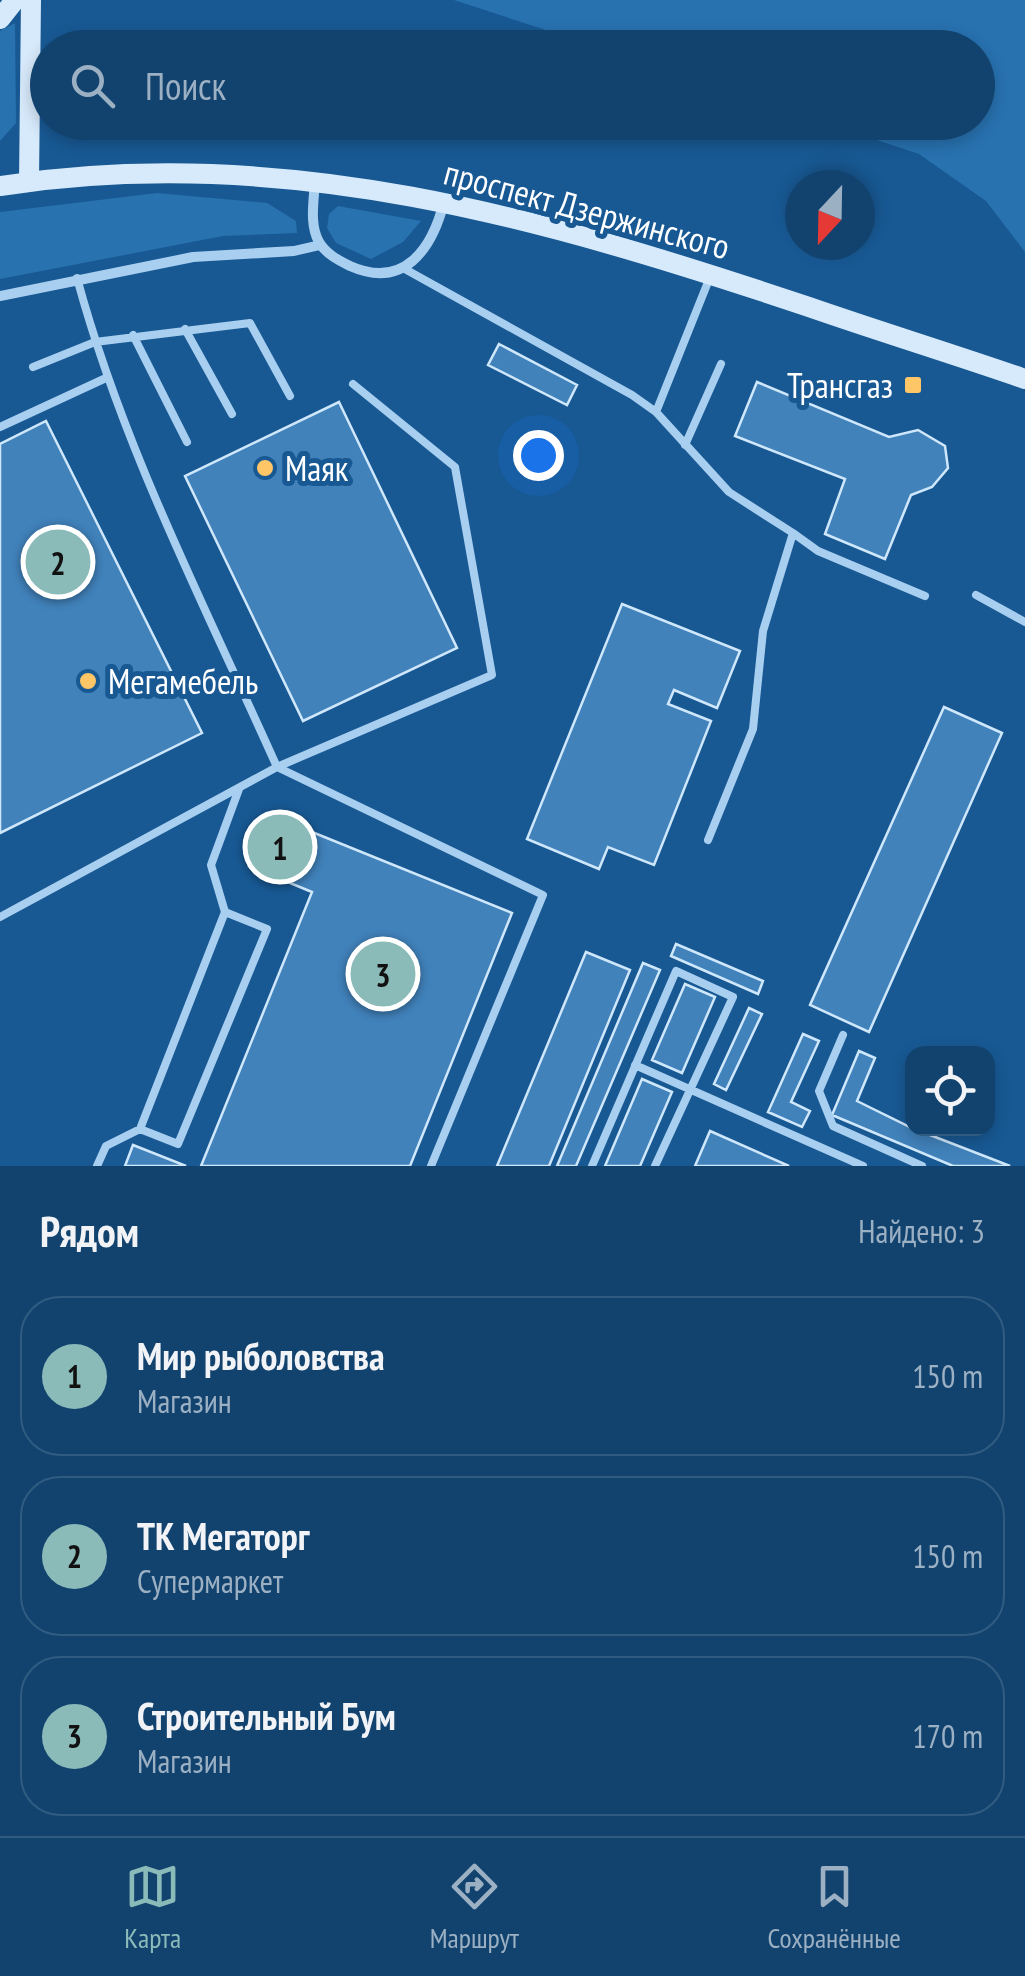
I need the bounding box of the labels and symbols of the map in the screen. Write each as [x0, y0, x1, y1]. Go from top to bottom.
street label: проспект Дзержинского [439, 149, 735, 269]
north arrow [785, 170, 875, 260]
place label: Трансгаз [787, 362, 893, 408]
marker: Трансгаз [902, 374, 924, 396]
your location [513, 430, 564, 481]
place label: Маяк [285, 445, 349, 491]
marker: Маяк [254, 457, 276, 479]
pin: 2 [26, 524, 90, 600]
place label: Мегамебель [108, 658, 258, 704]
marker: Мегамебель [77, 670, 99, 692]
pin: 1 [248, 810, 312, 884]
pin: 3 [350, 936, 416, 1012]

